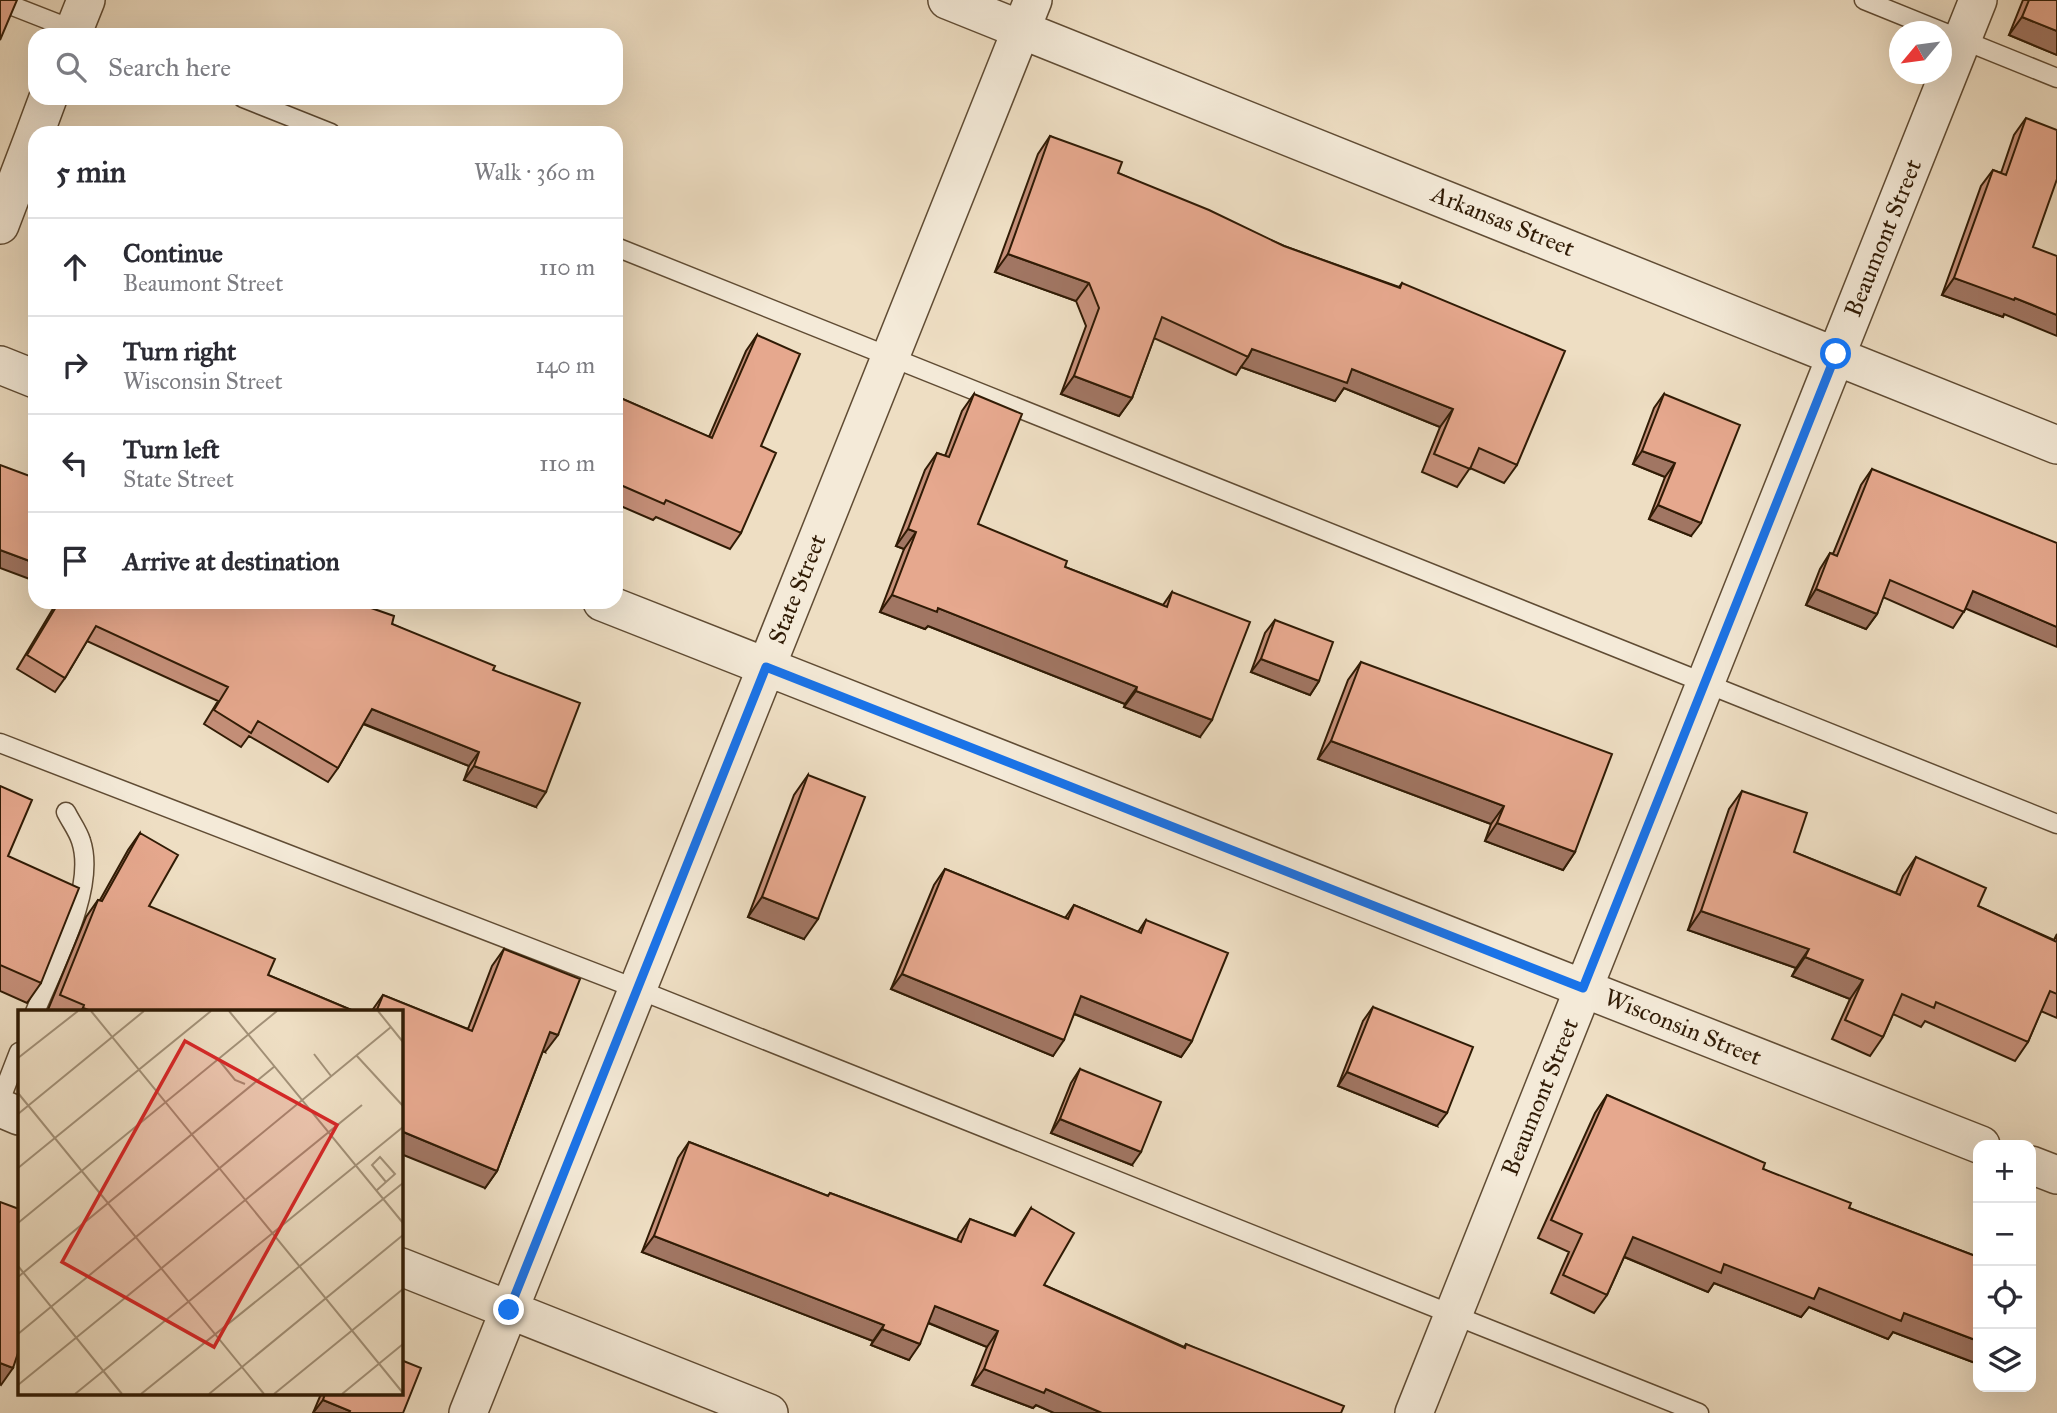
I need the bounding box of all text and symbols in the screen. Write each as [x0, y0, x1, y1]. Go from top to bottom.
north arrow [1889, 21, 1952, 84]
search box [28, 28, 623, 105]
icon: search [52, 48, 90, 86]
text: Search here [108, 51, 231, 83]
text: 5 min [56, 154, 126, 190]
street label: Beaumont Street [1838, 154, 1928, 321]
text: Walk · 360 m [474, 158, 595, 186]
street label: Arkansas Street [1426, 178, 1579, 264]
text: Continue [123, 237, 223, 269]
icon: ahead [56, 248, 94, 286]
text: 110 m [539, 253, 595, 281]
text: Beaumont Street [123, 269, 283, 297]
text: Turn right [123, 335, 236, 367]
route start [1820, 338, 1851, 369]
icon: right [56, 346, 94, 384]
text: 140 m [535, 351, 595, 379]
text: Wisconsin Street [123, 367, 283, 395]
text: Turn left [123, 433, 219, 465]
icon: left [56, 444, 94, 482]
text: 110 m [539, 449, 595, 477]
text: State Street [123, 465, 234, 493]
street label: State Street [761, 529, 833, 648]
icon: arrive [56, 542, 94, 580]
text: Arrive at destination [123, 545, 340, 577]
street label: Wisconsin Street [1600, 982, 1766, 1072]
inset map [18, 1010, 402, 1396]
street label: Beaumont Street [1495, 1013, 1585, 1180]
map controls [1973, 1140, 2036, 1392]
button: + [1973, 1140, 2036, 1203]
button: − [1973, 1203, 2036, 1266]
button: locate [1973, 1266, 2036, 1329]
route end [493, 1294, 524, 1325]
button: layers [1973, 1329, 2036, 1392]

